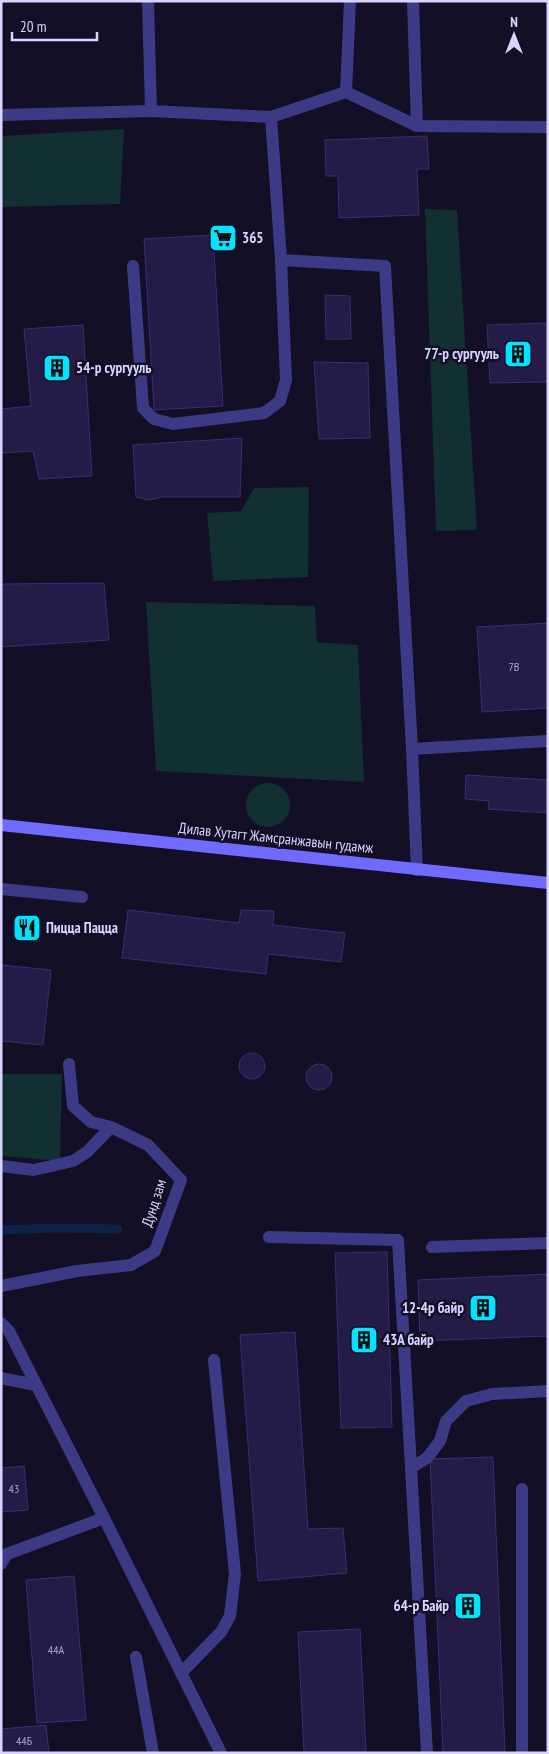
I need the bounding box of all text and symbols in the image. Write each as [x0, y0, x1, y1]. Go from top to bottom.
scale bar [12, 10, 98, 42]
north arrow [489, 10, 539, 60]
text: N [510, 13, 518, 31]
text: 20 m [20, 17, 46, 36]
supermarket icon: 365 [208, 223, 238, 253]
place label: 365 [242, 228, 264, 247]
building icon: 77-р сургууль [503, 339, 533, 369]
place label: 77-р сургууль [424, 344, 499, 363]
building icon: 54-р сургууль [42, 353, 72, 383]
place label: 54-р сургууль [76, 358, 151, 377]
house number: 7В [508, 659, 520, 674]
street label: Дилав Хутагт Жамсранжавын гудамж [178, 818, 375, 857]
restaurant icon: Пицца Пацца [12, 913, 42, 943]
place label: Пицца Пацца [46, 918, 118, 937]
street label: Дунд зам [137, 1177, 170, 1229]
building icon: 12-4р байр [468, 1293, 498, 1323]
place label: 12-4р байр [402, 1298, 464, 1317]
building icon: 43А байр [349, 1325, 379, 1355]
place label: 43А байр [383, 1330, 434, 1349]
house number: 43 [9, 1481, 19, 1496]
building icon: 64-р Байр [453, 1591, 483, 1621]
place label: 64-р Байр [394, 1596, 449, 1615]
house number: 44А [48, 1642, 65, 1657]
house number: 44Б [16, 1733, 32, 1748]

